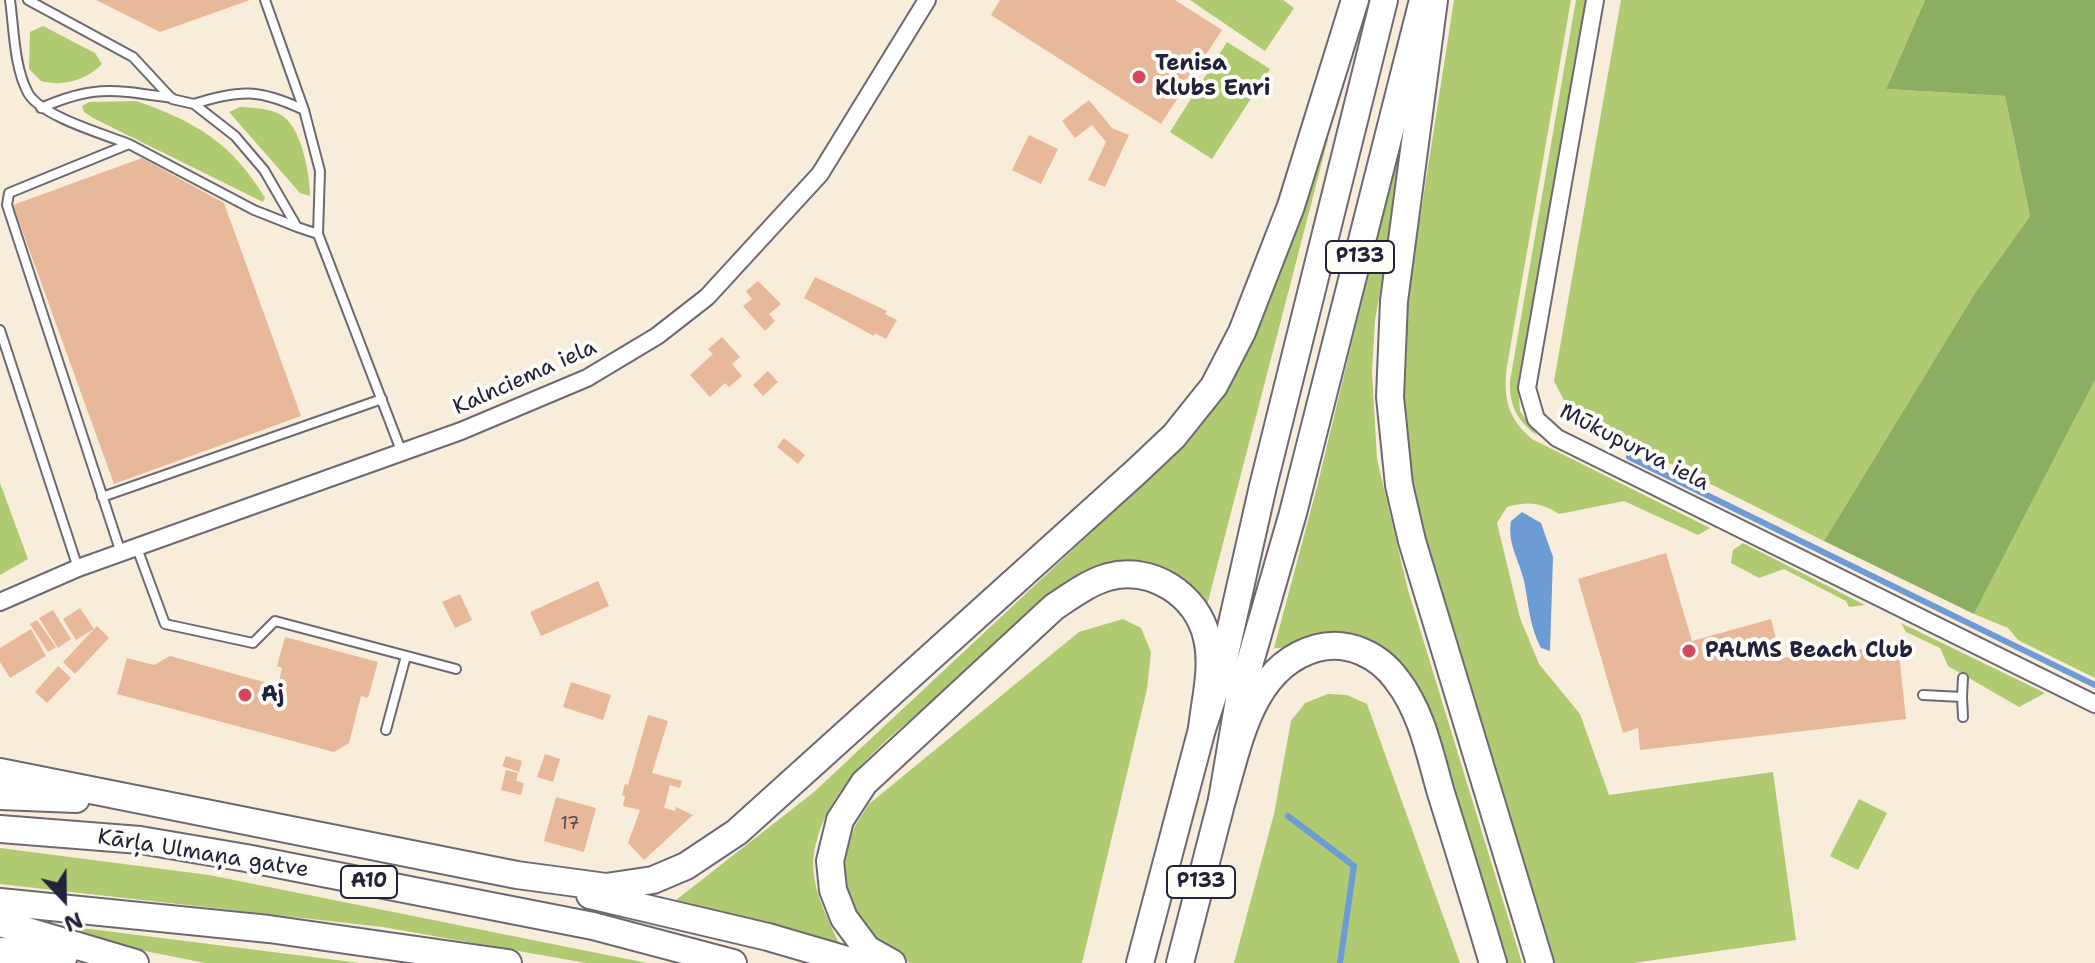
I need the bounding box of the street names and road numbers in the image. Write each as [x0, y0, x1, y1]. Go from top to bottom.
road number: P133 [1326, 241, 1394, 273]
street label: Kalnciema iela [449, 335, 601, 421]
street label: Mūkupurva iela [1555, 399, 1713, 497]
street label: Kārļa Ulmaņa gatve [96, 824, 310, 884]
road number: A10 [341, 866, 397, 898]
road number: P133 [1167, 866, 1235, 898]

